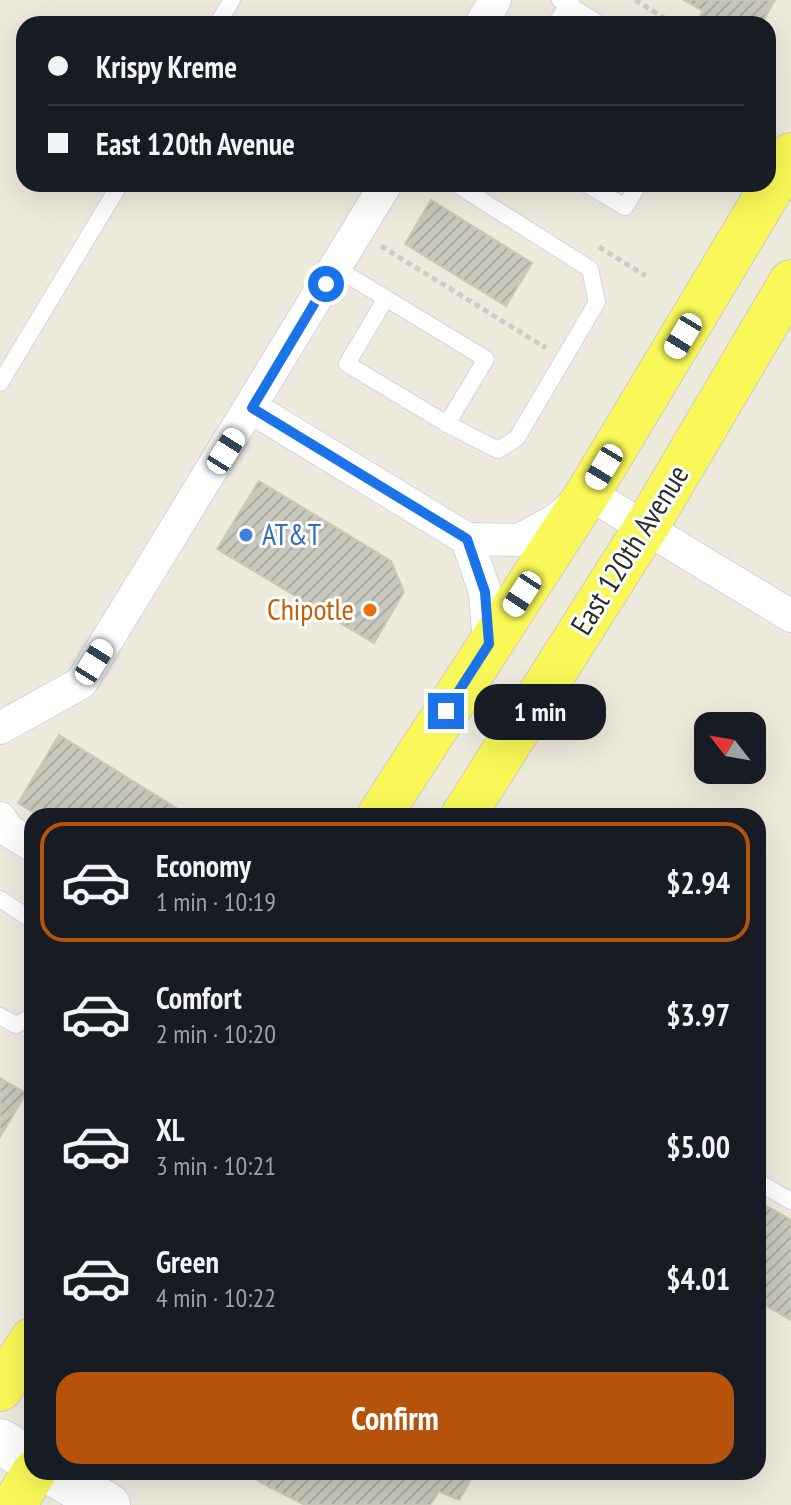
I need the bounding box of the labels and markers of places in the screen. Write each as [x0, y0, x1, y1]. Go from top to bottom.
place label: AT&T [262, 514, 321, 553]
marker: AT&T [237, 526, 255, 544]
place label: Chipotle [267, 589, 354, 628]
marker: Chipotle [361, 601, 379, 619]

